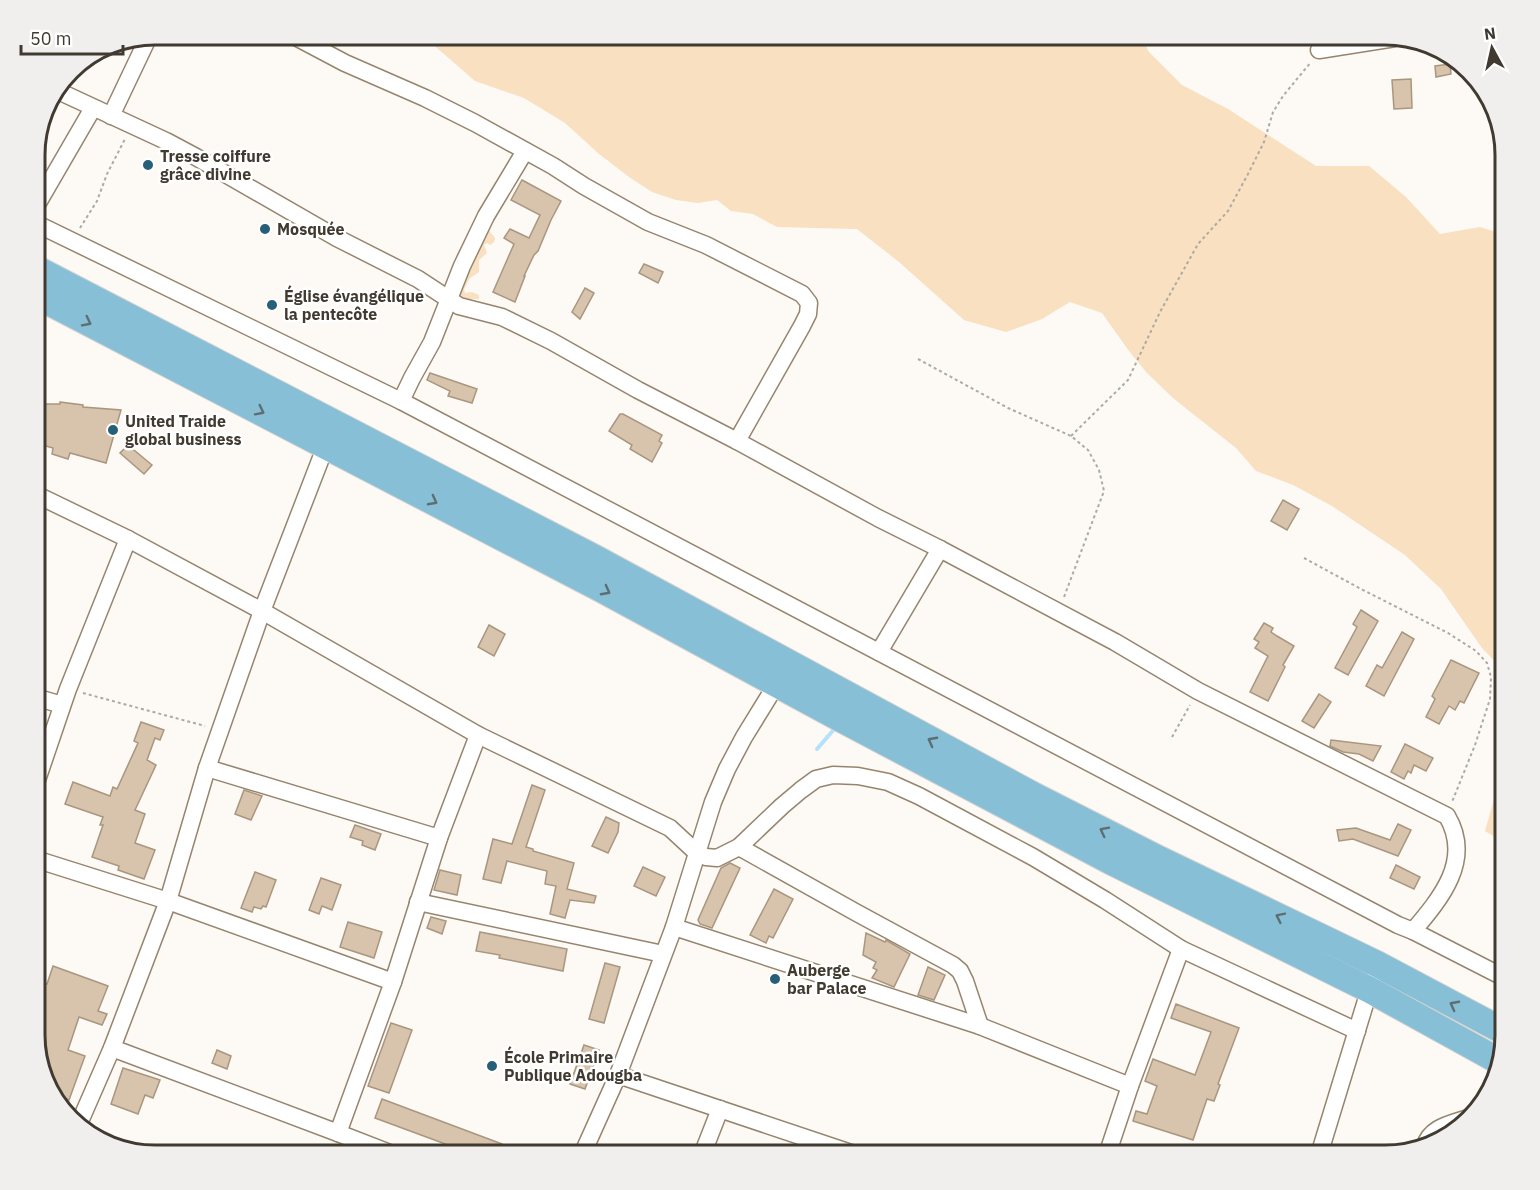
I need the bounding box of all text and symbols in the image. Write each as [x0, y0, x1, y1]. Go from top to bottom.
scale bar [21, 18, 123, 56]
north arrow [1462, 18, 1522, 78]
text: N [1483, 22, 1497, 44]
text: 50 m [30, 27, 72, 50]
place label: Tresse coiffure grâce divine [160, 146, 271, 184]
marker: Tresse coiffure grâce divine [141, 158, 155, 172]
place label: Mosquée [277, 219, 344, 239]
marker: Mosquée [258, 222, 272, 236]
place label: Église évangélique la pentecôte [284, 285, 424, 324]
marker: Église évangélique la pentecôte [265, 298, 279, 312]
one-way arrow [80, 314, 91, 326]
one-way arrow [254, 404, 264, 415]
place label: United Traide global business [125, 411, 242, 449]
marker: United Traide global business [106, 423, 120, 437]
one-way arrow [427, 494, 437, 505]
one-way arrow [600, 584, 610, 595]
one-way arrow [928, 737, 938, 748]
one-way arrow [1100, 827, 1111, 839]
one-way arrow [1275, 913, 1286, 925]
place label: Auberge bar Palace [787, 960, 867, 998]
marker: Auberge bar Palace [768, 972, 782, 986]
one-way arrow [1450, 1001, 1460, 1012]
place label: École Primaire Publique Adougba [504, 1046, 642, 1085]
marker: École Primaire Publique Adougba [485, 1059, 499, 1073]

